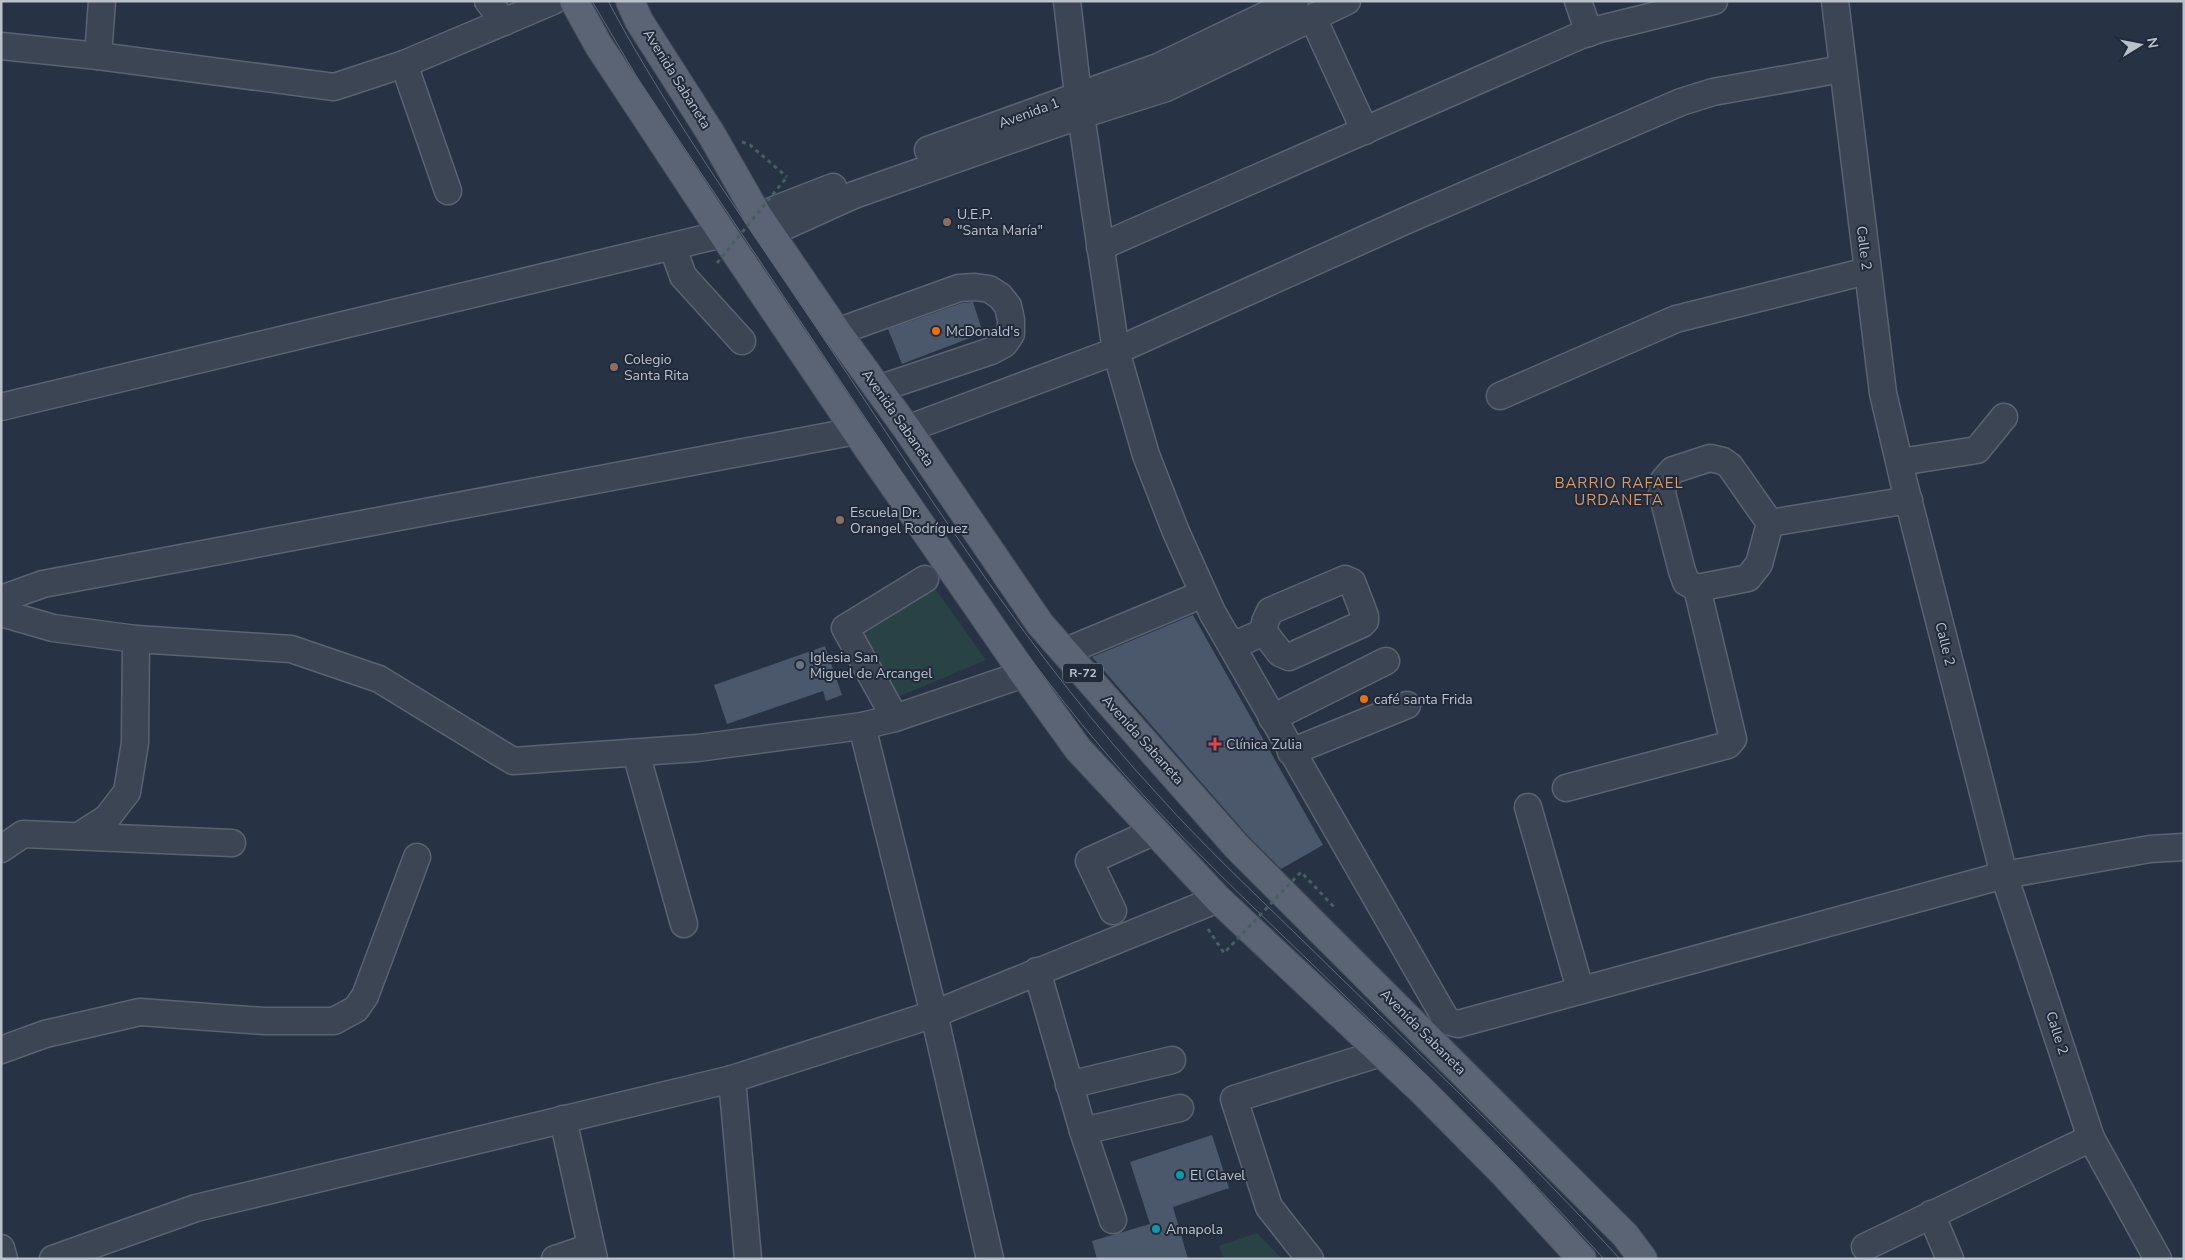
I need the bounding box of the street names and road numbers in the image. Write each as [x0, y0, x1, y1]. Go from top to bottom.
street label: Avenida Sabaneta [639, 26, 715, 132]
street label: Avenida 1 [996, 93, 1062, 133]
street label: Calle 2 [1852, 225, 1876, 271]
street label: Avenida Sabaneta [857, 366, 939, 470]
street label: Calle 2 [1930, 620, 1960, 668]
road number: R-72 [1063, 664, 1103, 682]
street label: Avenida Sabaneta [1098, 691, 1188, 789]
street label: Avenida Sabaneta [1376, 985, 1470, 1079]
street label: Calle 2 [2041, 1009, 2073, 1057]

